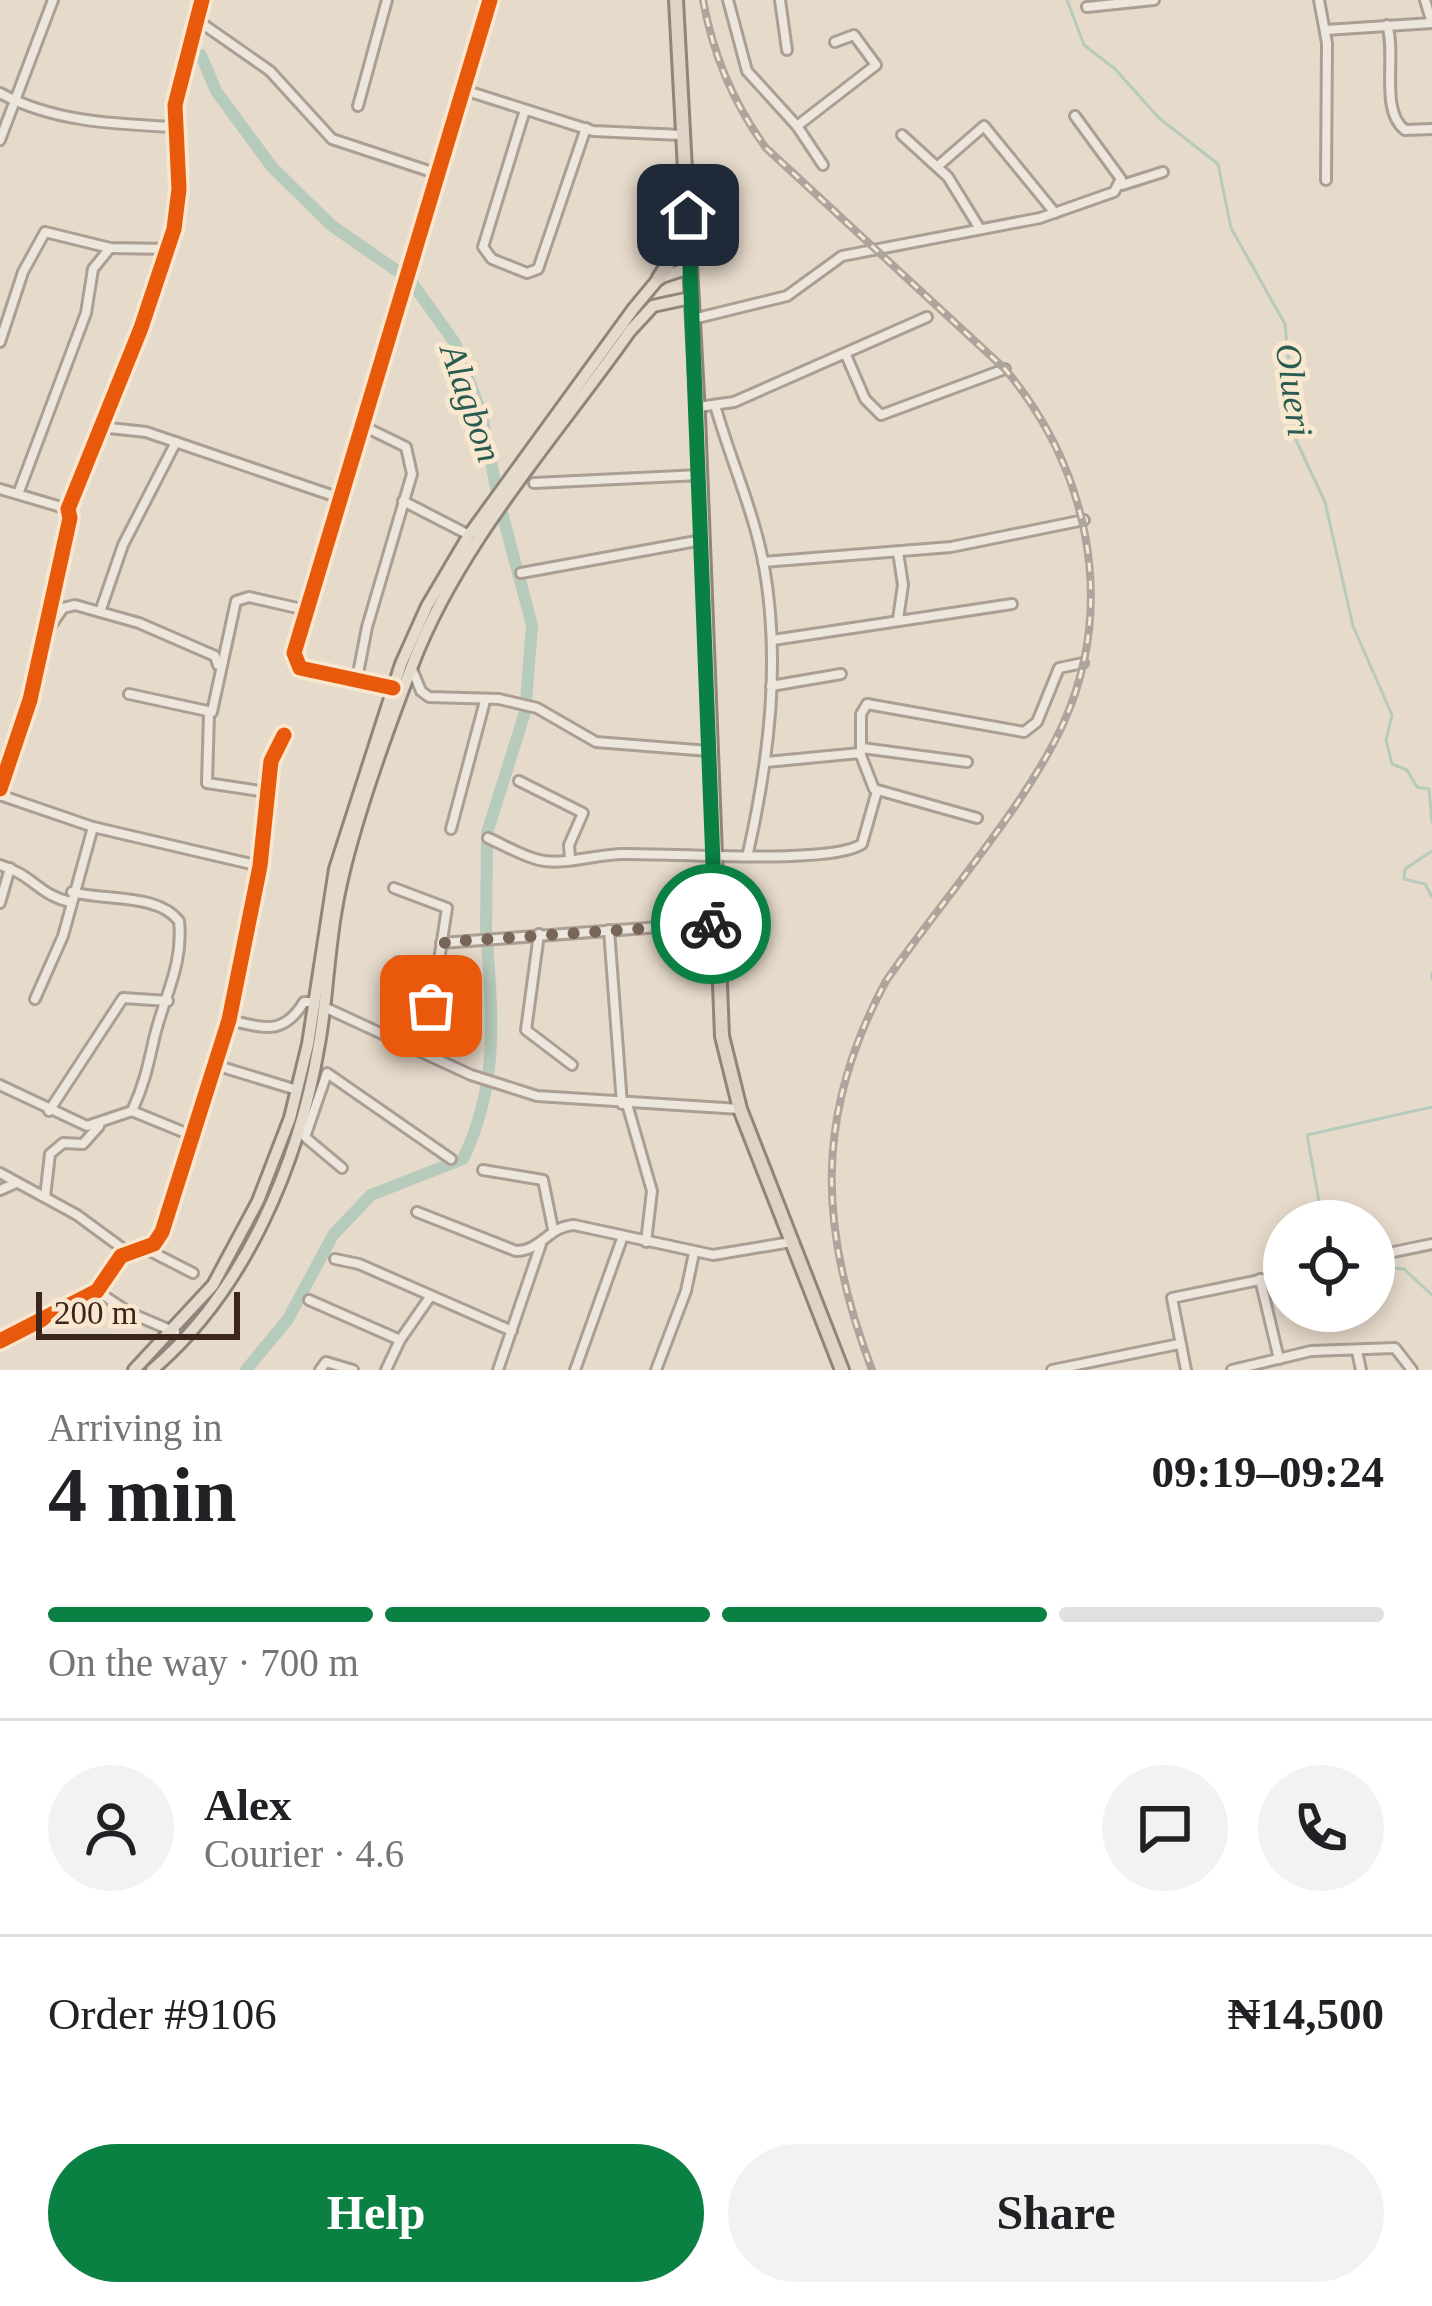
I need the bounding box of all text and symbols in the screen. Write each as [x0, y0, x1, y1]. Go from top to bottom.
pin [637, 164, 739, 266]
icon: home [655, 182, 721, 248]
water label: Alagbon [432, 337, 510, 467]
water label: Olueri [1268, 341, 1320, 439]
courier [651, 864, 771, 984]
icon: bike [678, 891, 744, 957]
pin [380, 955, 482, 1057]
icon: bag [398, 973, 464, 1039]
map controls [1263, 1200, 1395, 1332]
button: locate [1263, 1200, 1395, 1332]
scale bar [36, 1286, 240, 1339]
text: 200 m [54, 1295, 137, 1331]
text: Arriving in [48, 1406, 222, 1449]
text: 09:19–09:24 [1152, 1447, 1384, 1497]
text: 4 min [48, 1451, 237, 1538]
text: On the way · 700 m [48, 1641, 359, 1684]
button: person [48, 1765, 174, 1891]
button: chat [1102, 1765, 1228, 1891]
button: phone [1258, 1765, 1384, 1891]
text: Alex [204, 1780, 291, 1830]
text: Courier · 4.6 [204, 1832, 404, 1875]
text: Order #9106 [48, 1989, 277, 2039]
text: ₦14,500 [1228, 1989, 1384, 2039]
button: Help [48, 2144, 704, 2282]
button: Share [728, 2144, 1384, 2282]

